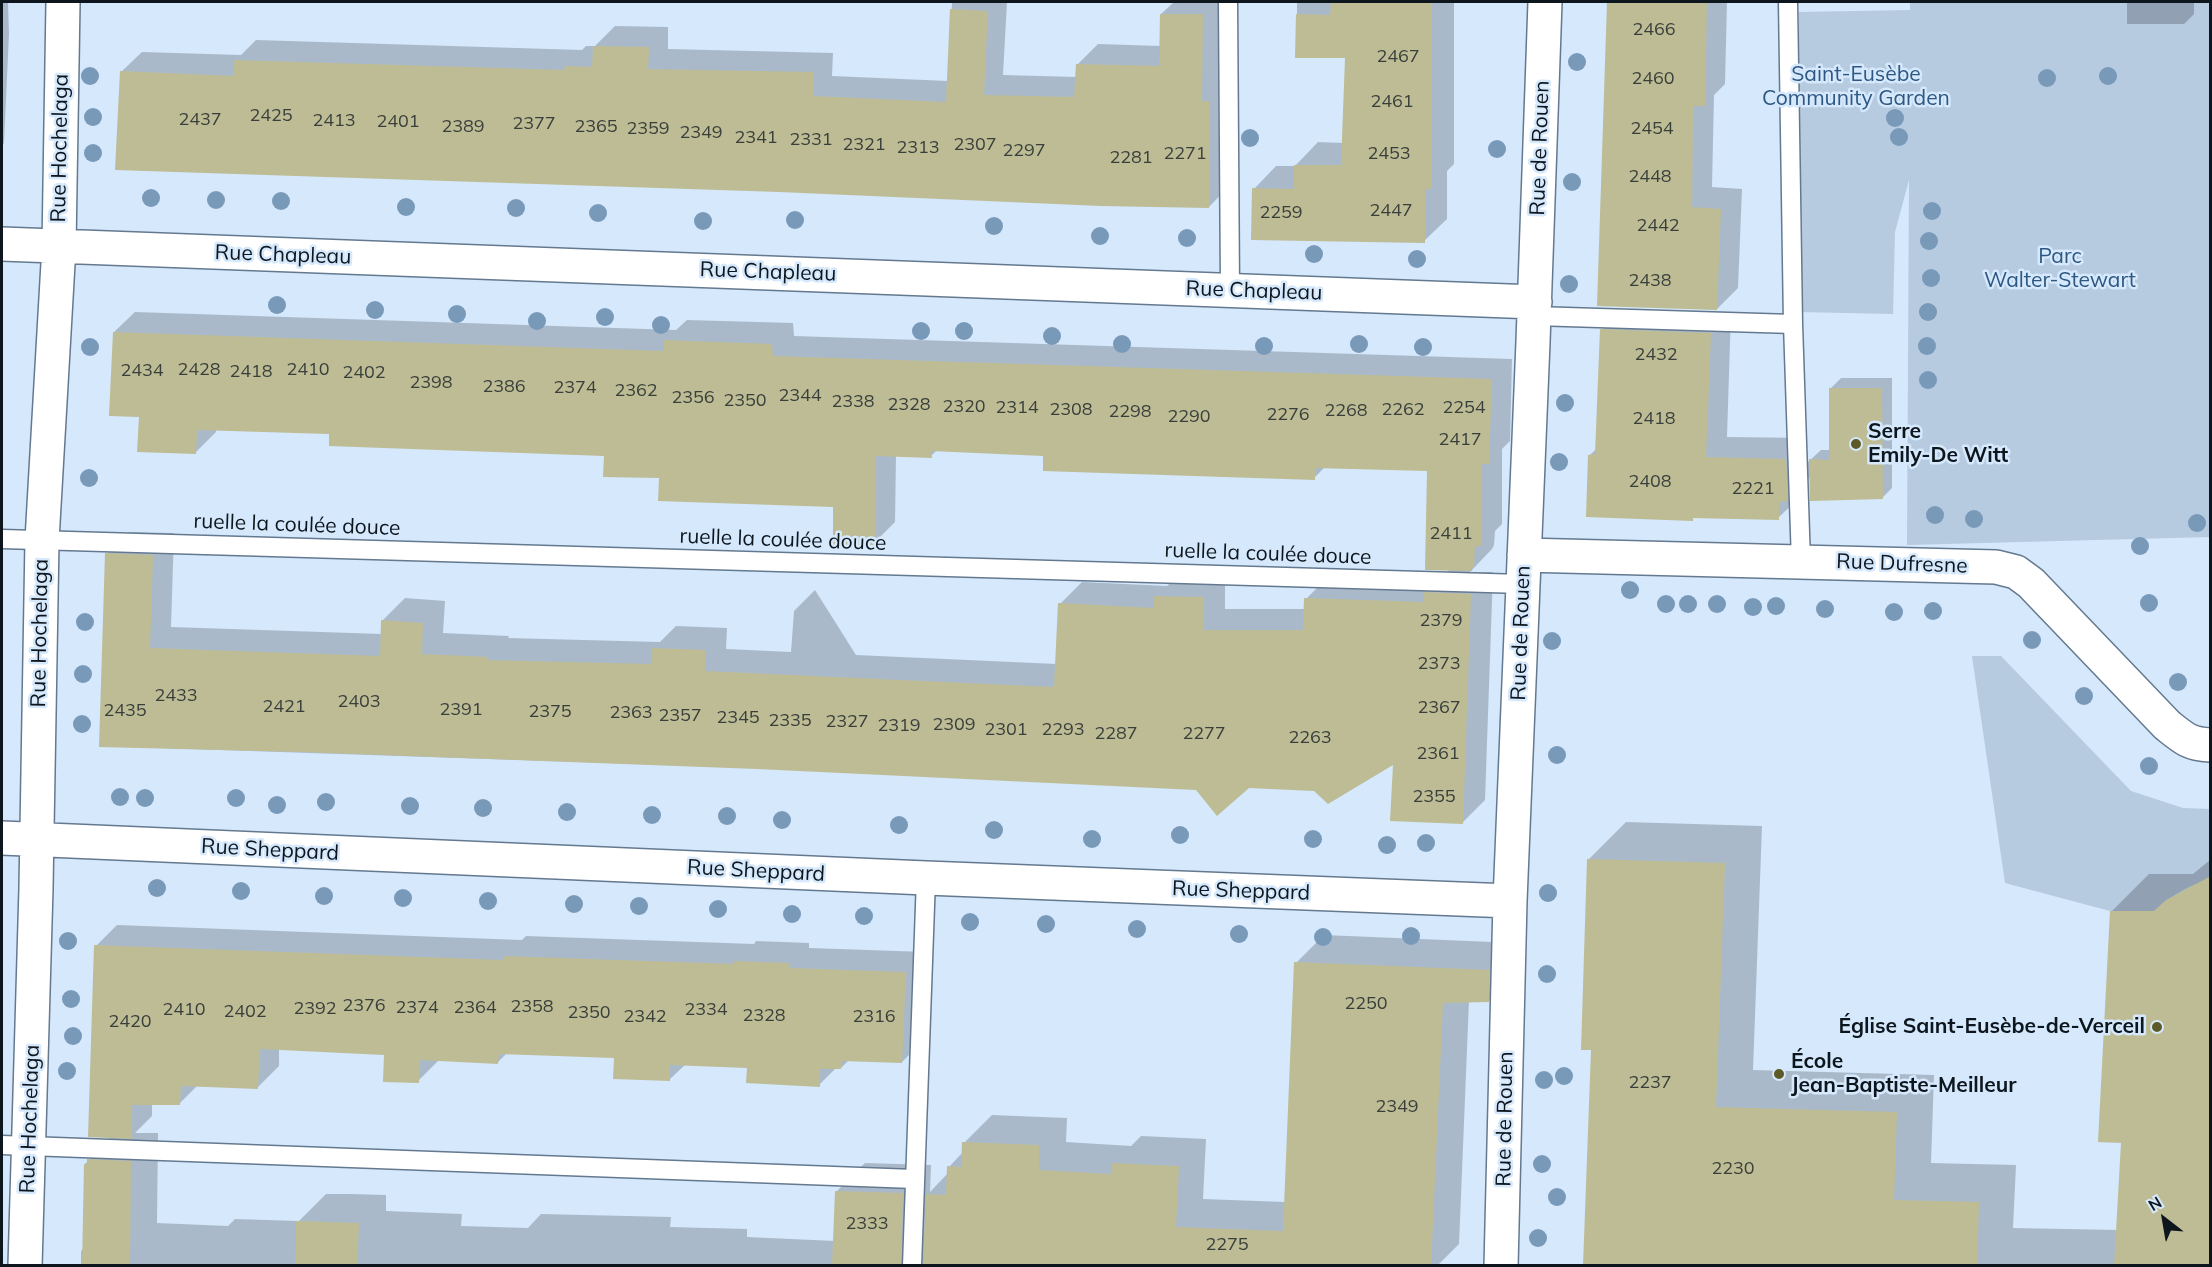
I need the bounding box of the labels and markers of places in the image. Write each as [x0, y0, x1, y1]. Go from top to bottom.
place label: Serre Emily-De Witt [1868, 419, 2008, 469]
marker: Serre Emily-De Witt [1849, 437, 1863, 451]
place label: Église Saint-Eusèbe-de-Verceil [1838, 1014, 2145, 1040]
marker: Église Saint-Eusèbe-de-Verceil [2150, 1020, 2164, 1034]
place label: École Jean-Baptiste-Meilleur [1791, 1049, 2017, 1099]
marker: École Jean-Baptiste-Meilleur [1772, 1067, 1786, 1081]

